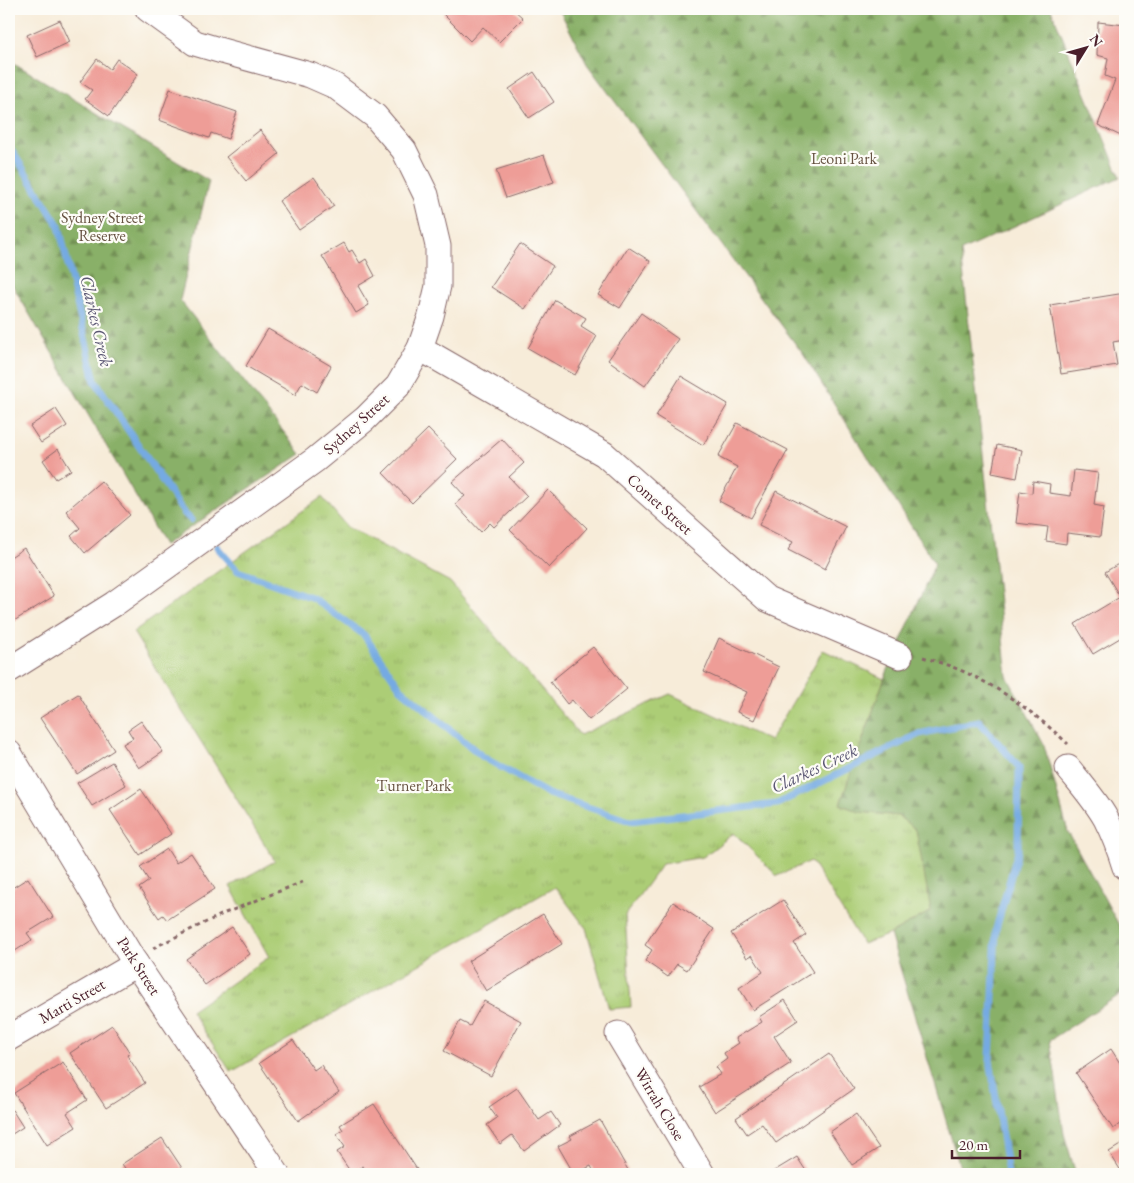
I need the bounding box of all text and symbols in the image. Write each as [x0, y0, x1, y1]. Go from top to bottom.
north arrow [1062, 22, 1112, 72]
text: N [1086, 30, 1107, 51]
park label: Leoni Park [811, 148, 878, 169]
park label: Sydney Street Reserve [61, 207, 143, 246]
water label: Clarkes Creek [75, 273, 119, 369]
street label: Sydney Street [318, 389, 394, 459]
street label: Comet Street [623, 469, 697, 539]
water label: Clarkes Creek [767, 738, 861, 798]
park label: Turner Park [377, 775, 452, 796]
street label: Park Street [112, 933, 166, 999]
street label: Marti Street [35, 974, 109, 1028]
street label: Wirrah Close [630, 1064, 690, 1144]
scale bar [952, 1128, 1019, 1160]
text: 20 m [959, 1135, 988, 1154]

